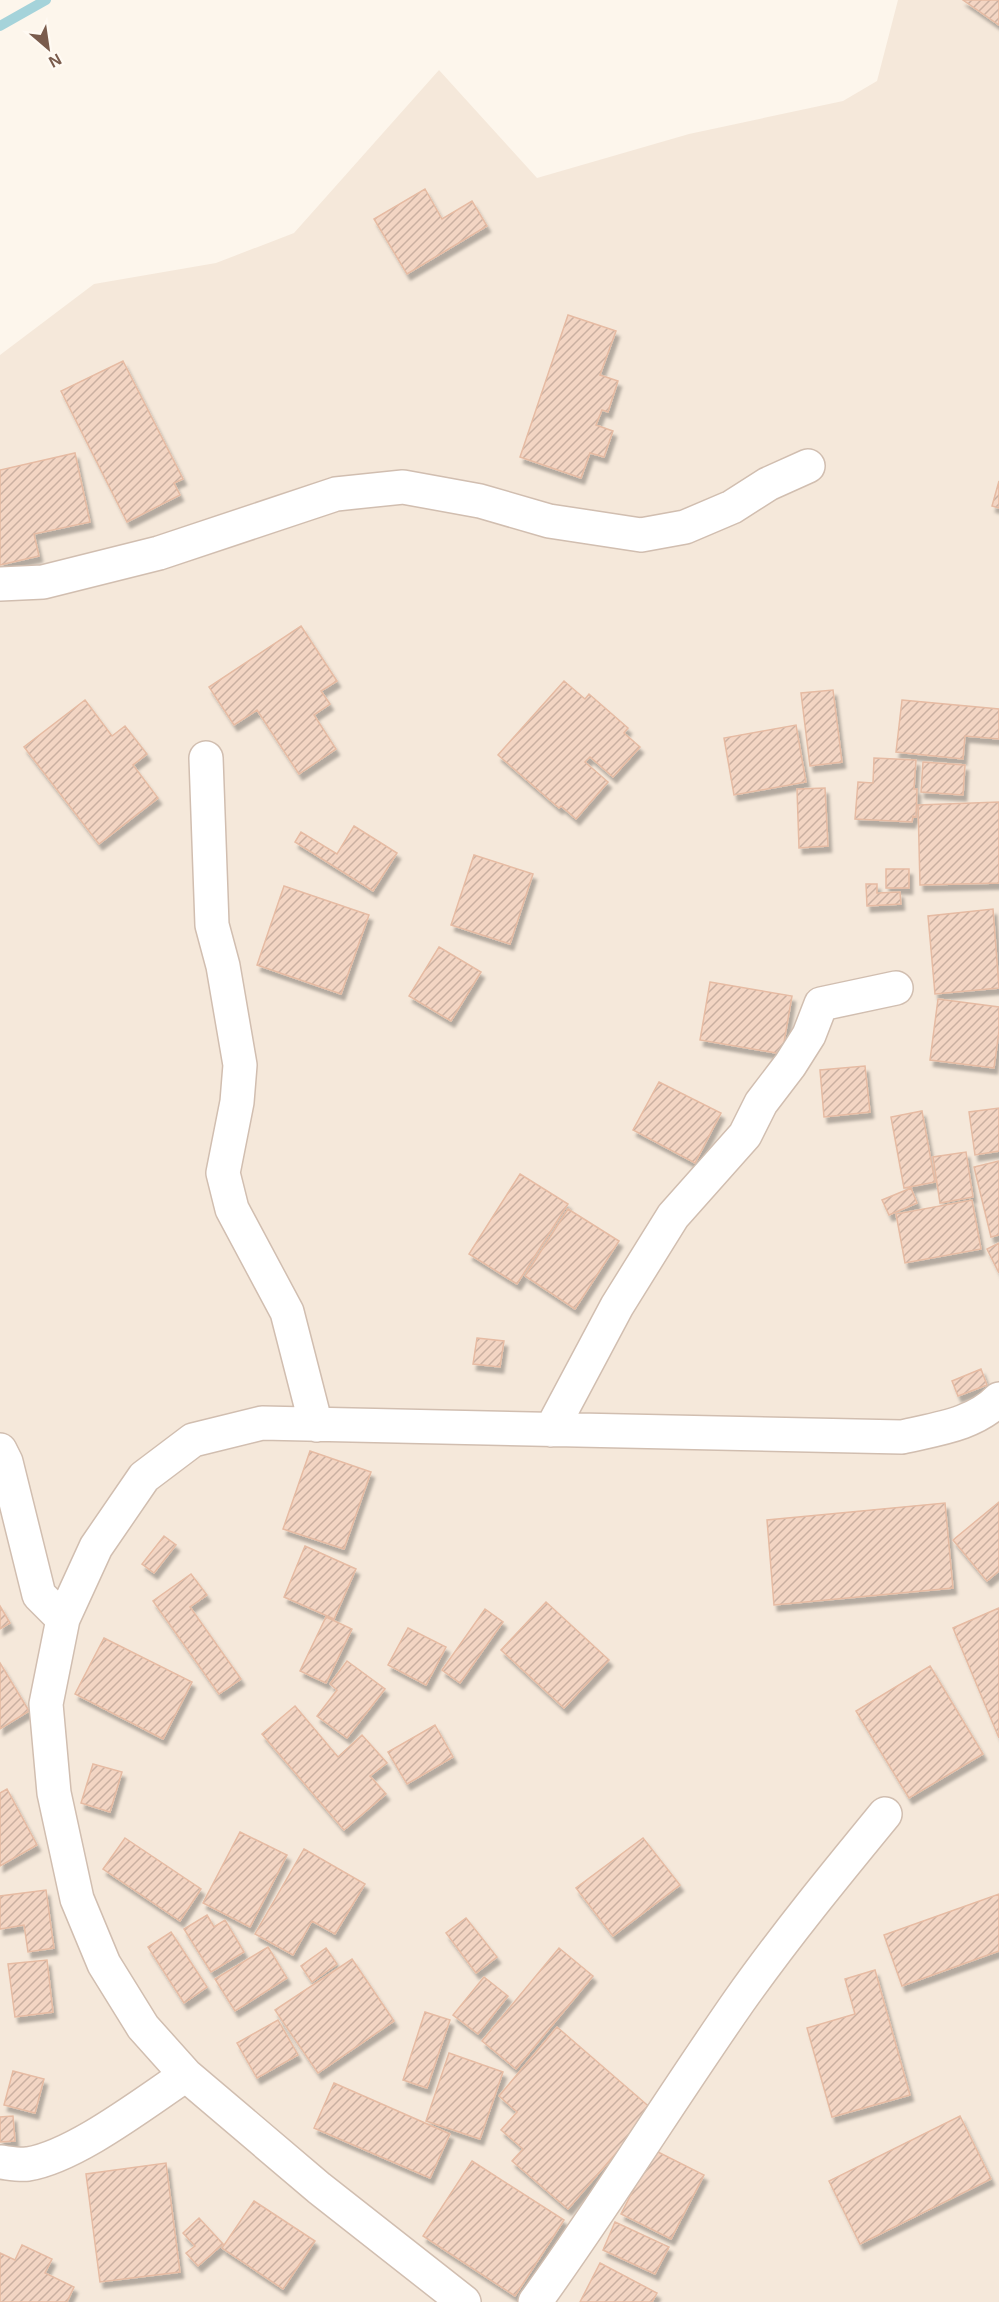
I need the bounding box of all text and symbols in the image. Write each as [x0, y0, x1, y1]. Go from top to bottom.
north arrow [18, 18, 78, 78]
text: N [46, 50, 64, 71]

